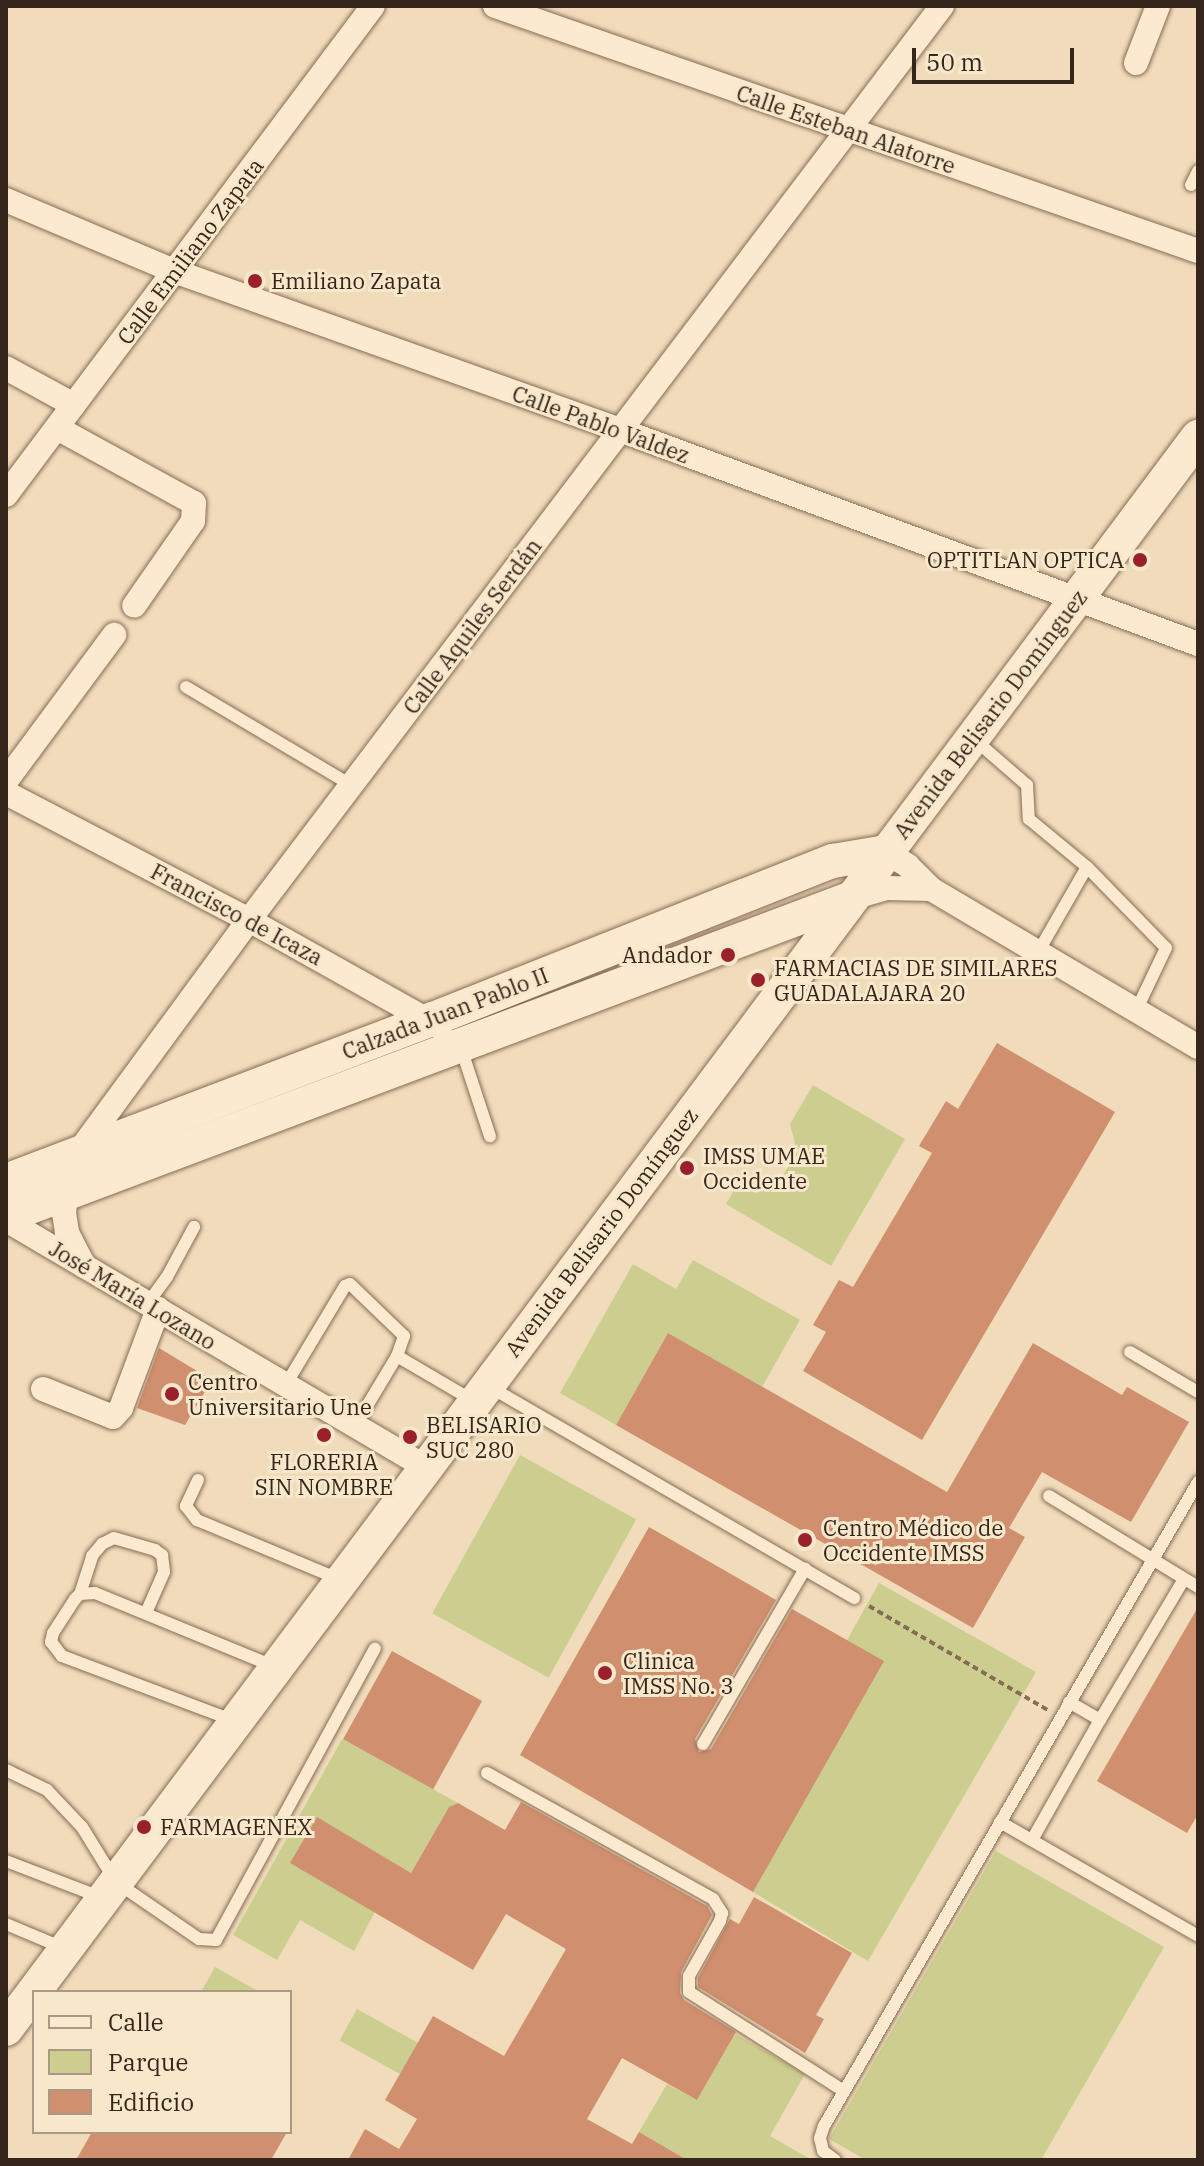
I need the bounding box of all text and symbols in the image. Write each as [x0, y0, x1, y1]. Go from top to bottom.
scale bar [916, 32, 1078, 82]
text: 50 m [926, 46, 983, 78]
street label: Calle Esteban Alatorre [733, 79, 959, 179]
street label: Calle Emiliano Zapata [111, 153, 269, 349]
place label: Emiliano Zapata [271, 268, 441, 294]
marker: Emiliano Zapata [246, 272, 264, 290]
street label: Calle Pablo Valdez [509, 380, 693, 468]
street label: Calle Aquiles Serdán [397, 533, 547, 719]
place label: OPTITLAN OPTICA [927, 547, 1124, 573]
marker: OPTITLAN OPTICA [1131, 551, 1149, 569]
street label: Avenida Belisario Domínguez [888, 584, 1092, 844]
street label: Francisco de Icaza [146, 857, 328, 971]
place label: Andador [622, 942, 712, 968]
marker: Andador [719, 946, 737, 964]
place label: FARMACIAS DE SIMILARES GUADALAJARA 20 [774, 954, 1057, 1006]
street label: Calzada Juan Pablo II [338, 961, 552, 1065]
marker: FARMACIAS DE SIMILARES GUADALAJARA 20 [749, 971, 767, 989]
street label: Avenida Belisario Domínguez [499, 1102, 703, 1362]
place label: IMSS UMAE Occidente [703, 1142, 825, 1194]
marker: IMSS UMAE Occidente [678, 1159, 696, 1177]
street label: José María Lozano [45, 1235, 221, 1355]
place label: Centro Universitario Une [188, 1368, 372, 1420]
marker: Centro Universitario Une [163, 1385, 181, 1403]
place label: BELISARIO SUC 280 [426, 1411, 541, 1462]
marker: FLORERIA SIN NOMBRE [315, 1426, 333, 1444]
marker: BELISARIO SUC 280 [401, 1428, 419, 1446]
place label: FLORERIA SIN NOMBRE [255, 1448, 393, 1500]
place label: Centro Médico de Occidente IMSS [823, 1514, 1003, 1566]
marker: Centro Médico de Occidente IMSS [794, 1529, 816, 1551]
place label: Clinica IMSS No. 3 [623, 1647, 734, 1698]
marker: Clinica IMSS No. 3 [594, 1662, 616, 1684]
place label: FARMAGENEX [160, 1814, 312, 1840]
marker: FARMAGENEX [135, 1818, 153, 1836]
legend [32, 1990, 292, 2134]
text: Calle [108, 2006, 164, 2038]
text: Parque [108, 2046, 188, 2078]
text: Edificio [108, 2086, 194, 2118]

